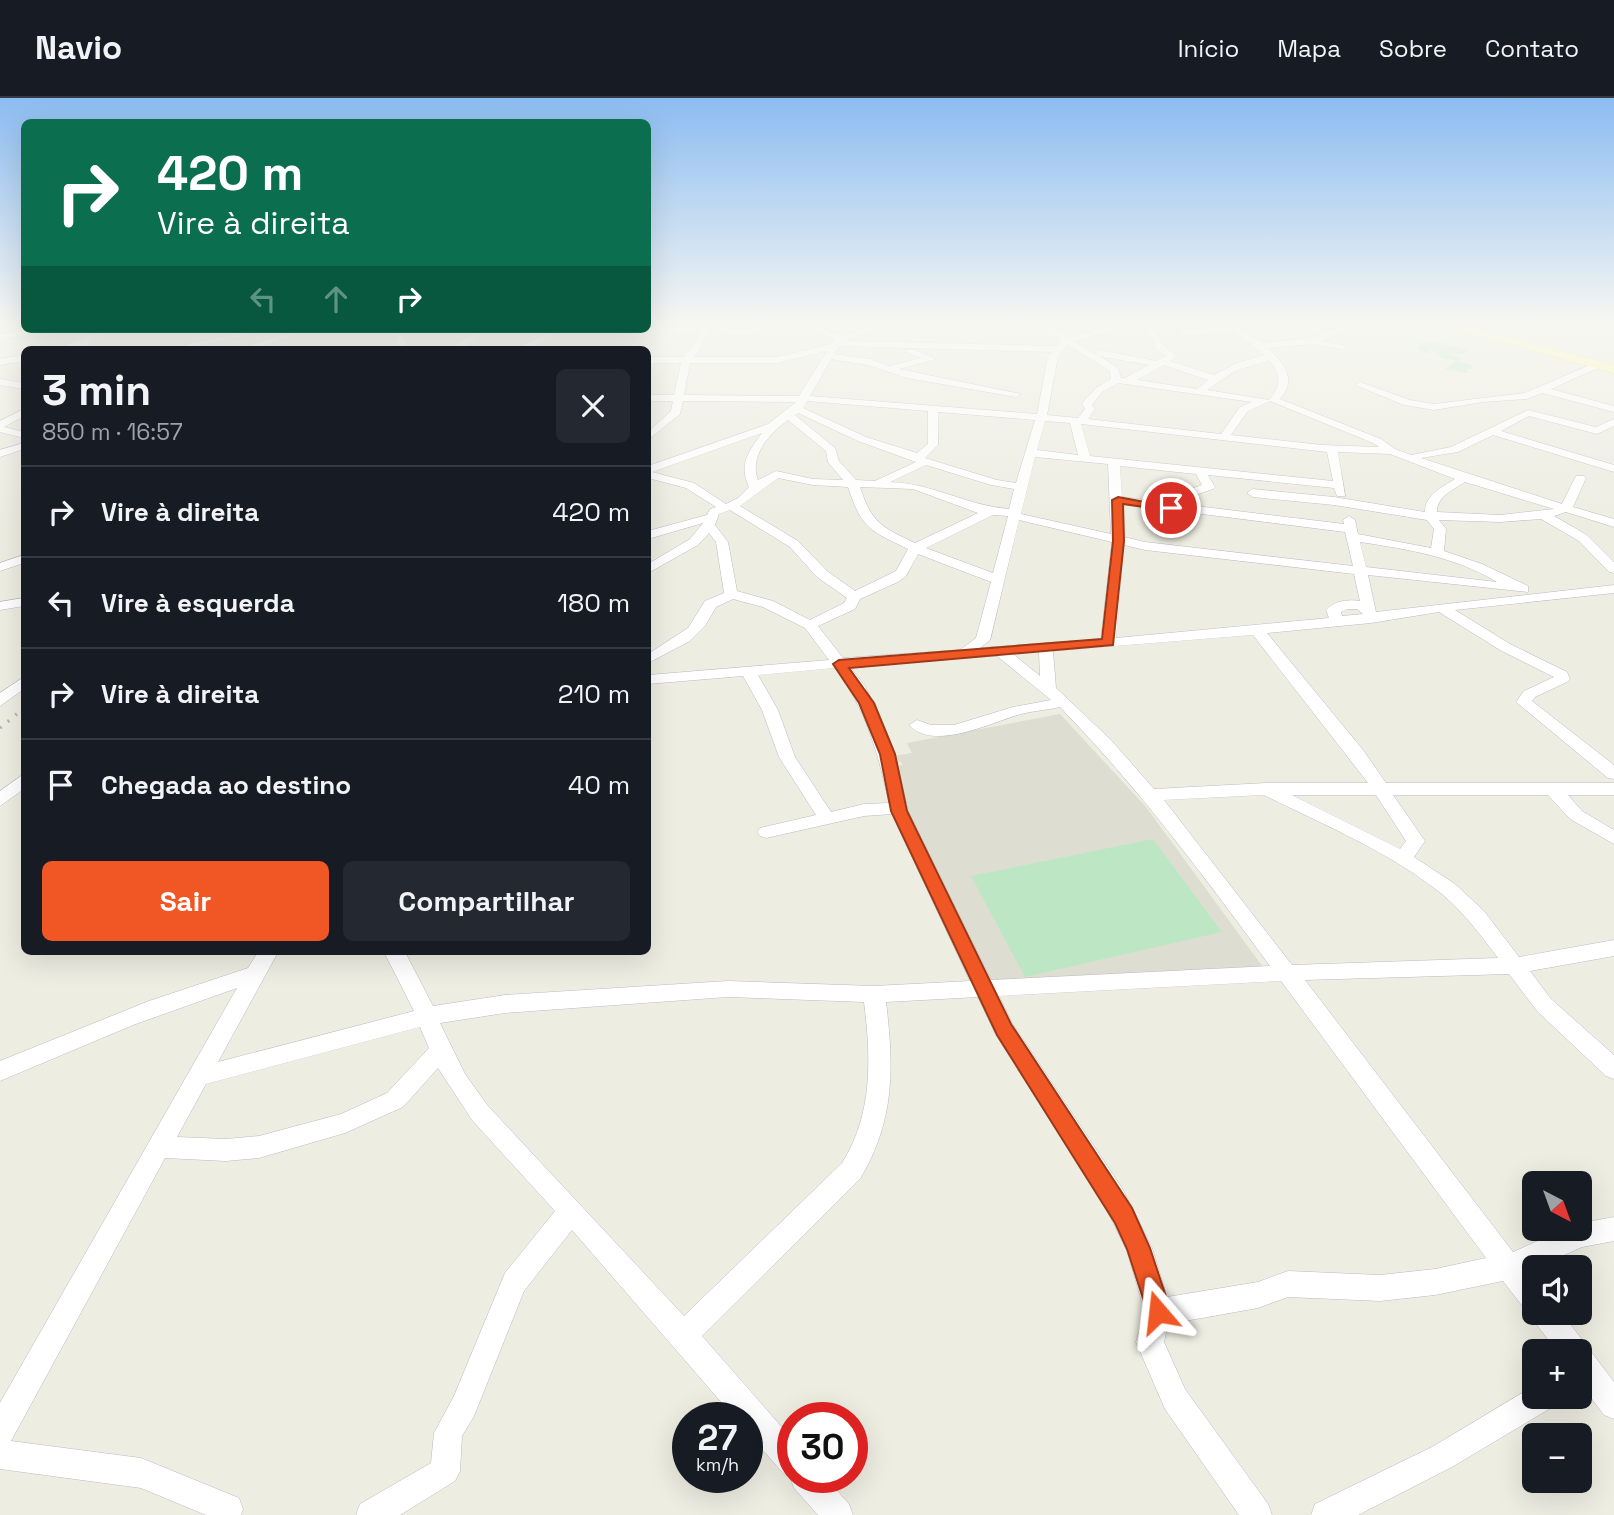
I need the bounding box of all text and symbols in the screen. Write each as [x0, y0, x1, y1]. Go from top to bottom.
text: Navio [35, 27, 122, 69]
text: Início [1178, 33, 1239, 64]
text: Mapa [1277, 33, 1341, 64]
text: Sobre [1379, 33, 1447, 64]
text: Contato [1485, 33, 1579, 64]
text: 420 m [157, 142, 303, 204]
icon: right [42, 147, 133, 238]
text: Vire à direita [157, 203, 350, 243]
icon: left [244, 280, 282, 318]
icon: ahead [317, 280, 355, 318]
icon: right [390, 280, 428, 318]
text: 3 min [42, 364, 151, 417]
button: close [556, 369, 630, 443]
text: 850 m · 16:57 [42, 417, 183, 447]
pin [1141, 478, 1201, 538]
icon: arrive [1152, 489, 1190, 527]
icon: right [42, 493, 80, 531]
text: Vire à direita [101, 495, 259, 529]
text: 420 m [552, 495, 630, 529]
icon: left [42, 584, 80, 622]
text: Vire à esquerda [101, 586, 295, 620]
text: 180 m [557, 586, 630, 620]
icon: right [42, 675, 80, 713]
text: Vire à direita [101, 677, 259, 711]
text: 210 m [558, 677, 630, 711]
icon: arrive [42, 766, 80, 804]
text: Chegada ao destino [101, 768, 351, 802]
text: 40 m [568, 768, 630, 802]
button: Sair [42, 861, 329, 941]
button: Compartilhar [343, 861, 630, 941]
north arrow [1522, 1171, 1592, 1241]
map controls [1522, 1171, 1592, 1493]
button: sound [1522, 1255, 1592, 1325]
position arrow [1121, 1275, 1195, 1349]
button: + [1522, 1339, 1592, 1409]
speed limit sign: 30 [777, 1402, 868, 1493]
text: 27 [698, 1416, 737, 1460]
button: − [1522, 1423, 1592, 1493]
text: km/h [696, 1453, 739, 1476]

